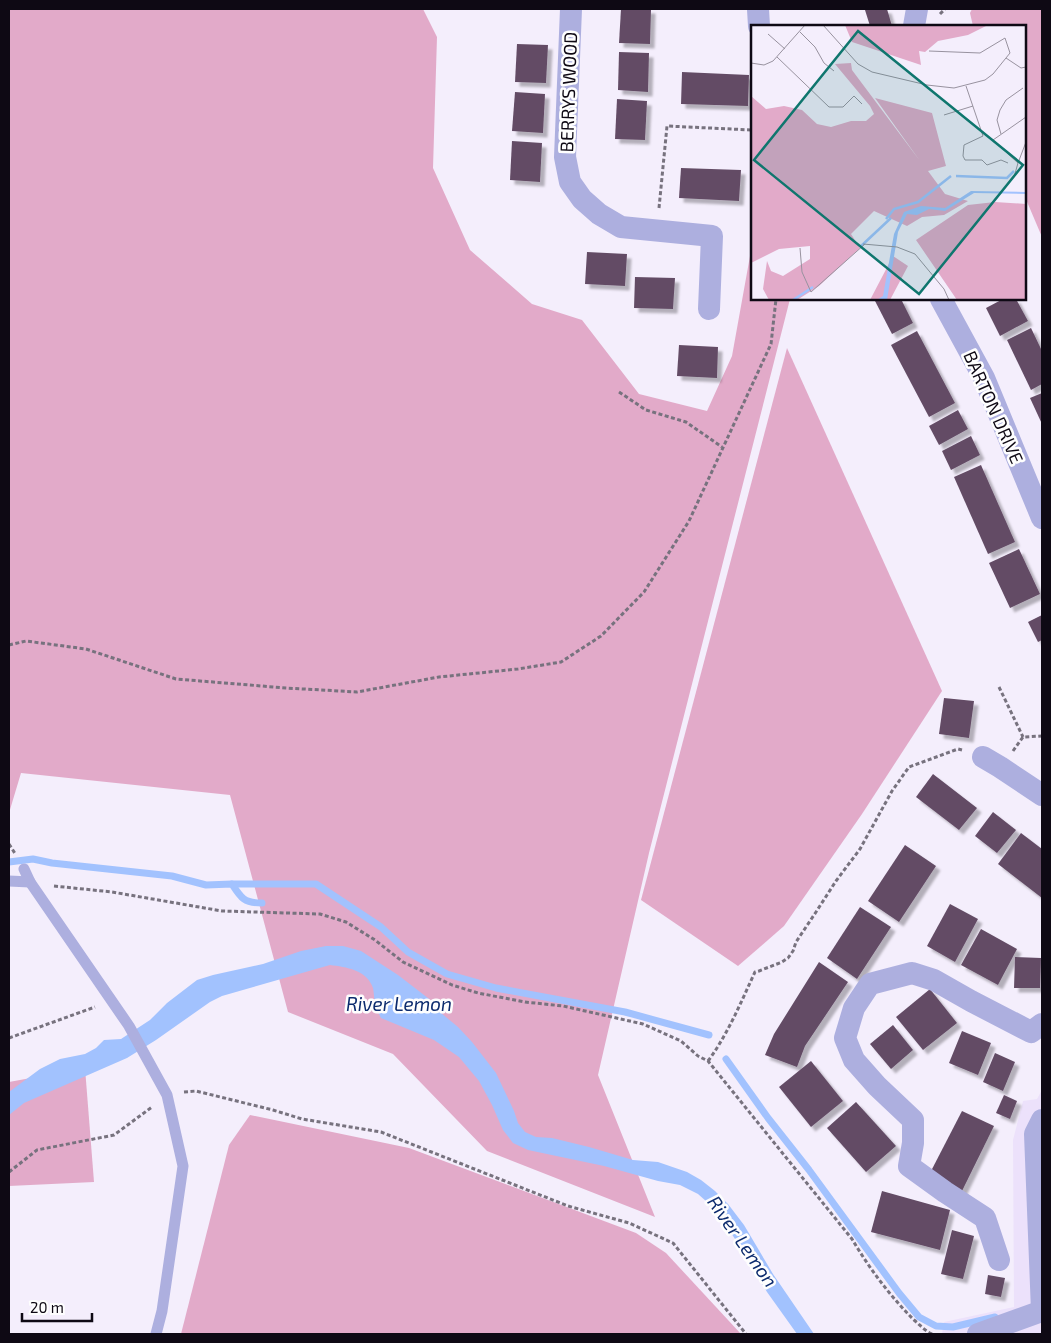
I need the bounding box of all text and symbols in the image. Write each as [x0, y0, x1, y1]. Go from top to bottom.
inset map [751, 25, 1026, 300]
street label: BERRYS WOOD [555, 31, 581, 153]
street label: BARTON DRIVE [959, 347, 1029, 467]
water label: River Lemon [346, 992, 452, 1015]
water label: River Lemon [703, 1191, 783, 1291]
scale bar [22, 1290, 92, 1322]
text: 20 m [30, 1298, 64, 1316]

